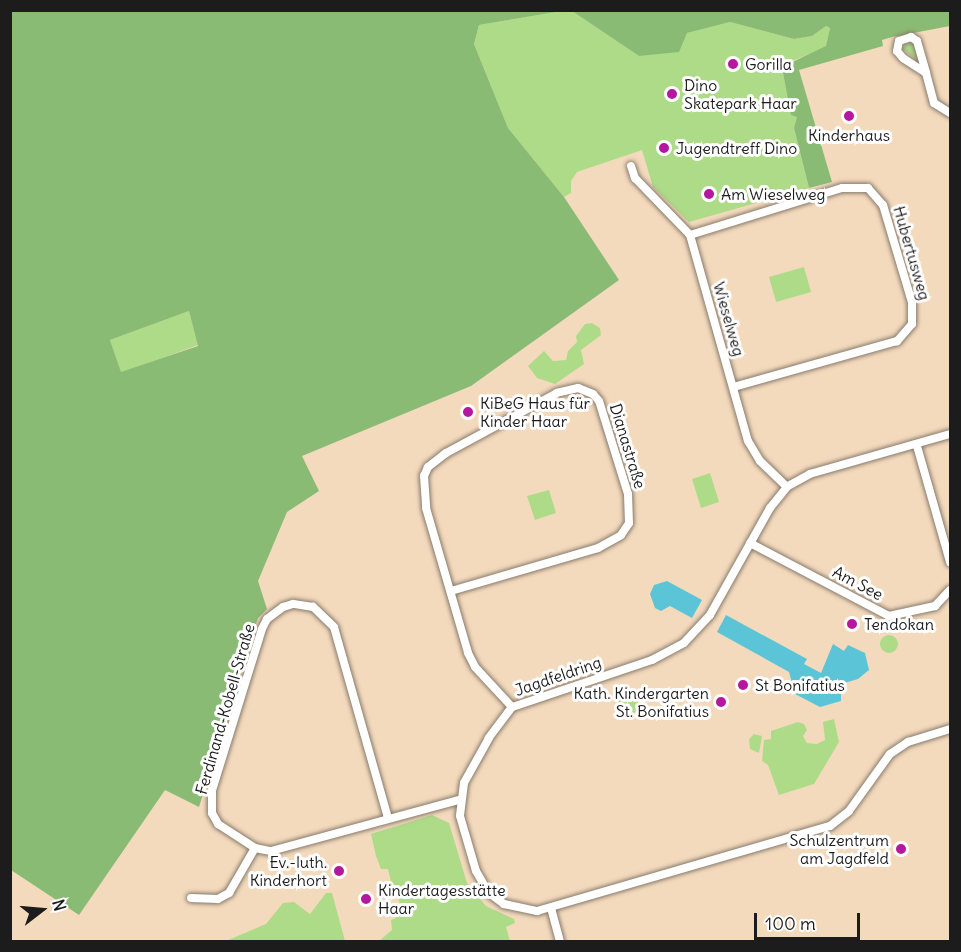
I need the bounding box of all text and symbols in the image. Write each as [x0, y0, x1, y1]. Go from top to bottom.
place label: Gorilla [745, 54, 792, 74]
marker: Gorilla [726, 57, 740, 71]
place label: Dino Skatepark Haar [684, 75, 797, 113]
marker: Dino Skatepark Haar [665, 87, 679, 101]
marker: Kinderhaus [842, 109, 856, 123]
place label: Kinderhaus [808, 125, 890, 145]
place label: Jugendtreff Dino [676, 138, 797, 158]
marker: Jugendtreff Dino [657, 141, 671, 155]
place label: Am Wieselweg [721, 184, 825, 204]
marker: Am Wieselweg [702, 187, 716, 201]
street label: Hubertusweg [889, 204, 935, 302]
street label: Wieselweg [709, 280, 749, 358]
place label: KiBeG Haus für Kinder Haar [480, 393, 590, 431]
street label: Dianastraße [606, 401, 650, 491]
marker: KiBeG Haus für Kinder Haar [461, 405, 475, 419]
street label: Am See [830, 562, 886, 604]
place label: Tendokan [864, 614, 934, 634]
marker: Tendokan [845, 617, 859, 631]
street label: Ferdinand-Kobell-Straße [191, 622, 259, 796]
street label: Jagdfeldring [512, 652, 604, 700]
place label: St Bonifatius [755, 675, 845, 695]
marker: St Bonifatius [736, 678, 750, 692]
place label: Kath. Kindergarten St. Bonifatius [574, 683, 709, 721]
marker: Kath. Kindergarten St. Bonifatius [714, 695, 728, 709]
place label: Schulzentrum am Jagdfeld [789, 830, 889, 868]
marker: Schulzentrum am Jagdfeld [894, 842, 908, 856]
place label: Ev.-luth. Kinderhort [250, 852, 327, 890]
marker: Ev.-luth. Kinderhort [332, 864, 346, 878]
north arrow [12, 880, 72, 940]
place label: Kindertagesstätte Haar [378, 880, 506, 918]
marker: Kindertagesstätte Haar [359, 892, 373, 906]
text: N [48, 897, 70, 913]
scale bar [757, 901, 864, 939]
text: 100 m [765, 912, 816, 935]

